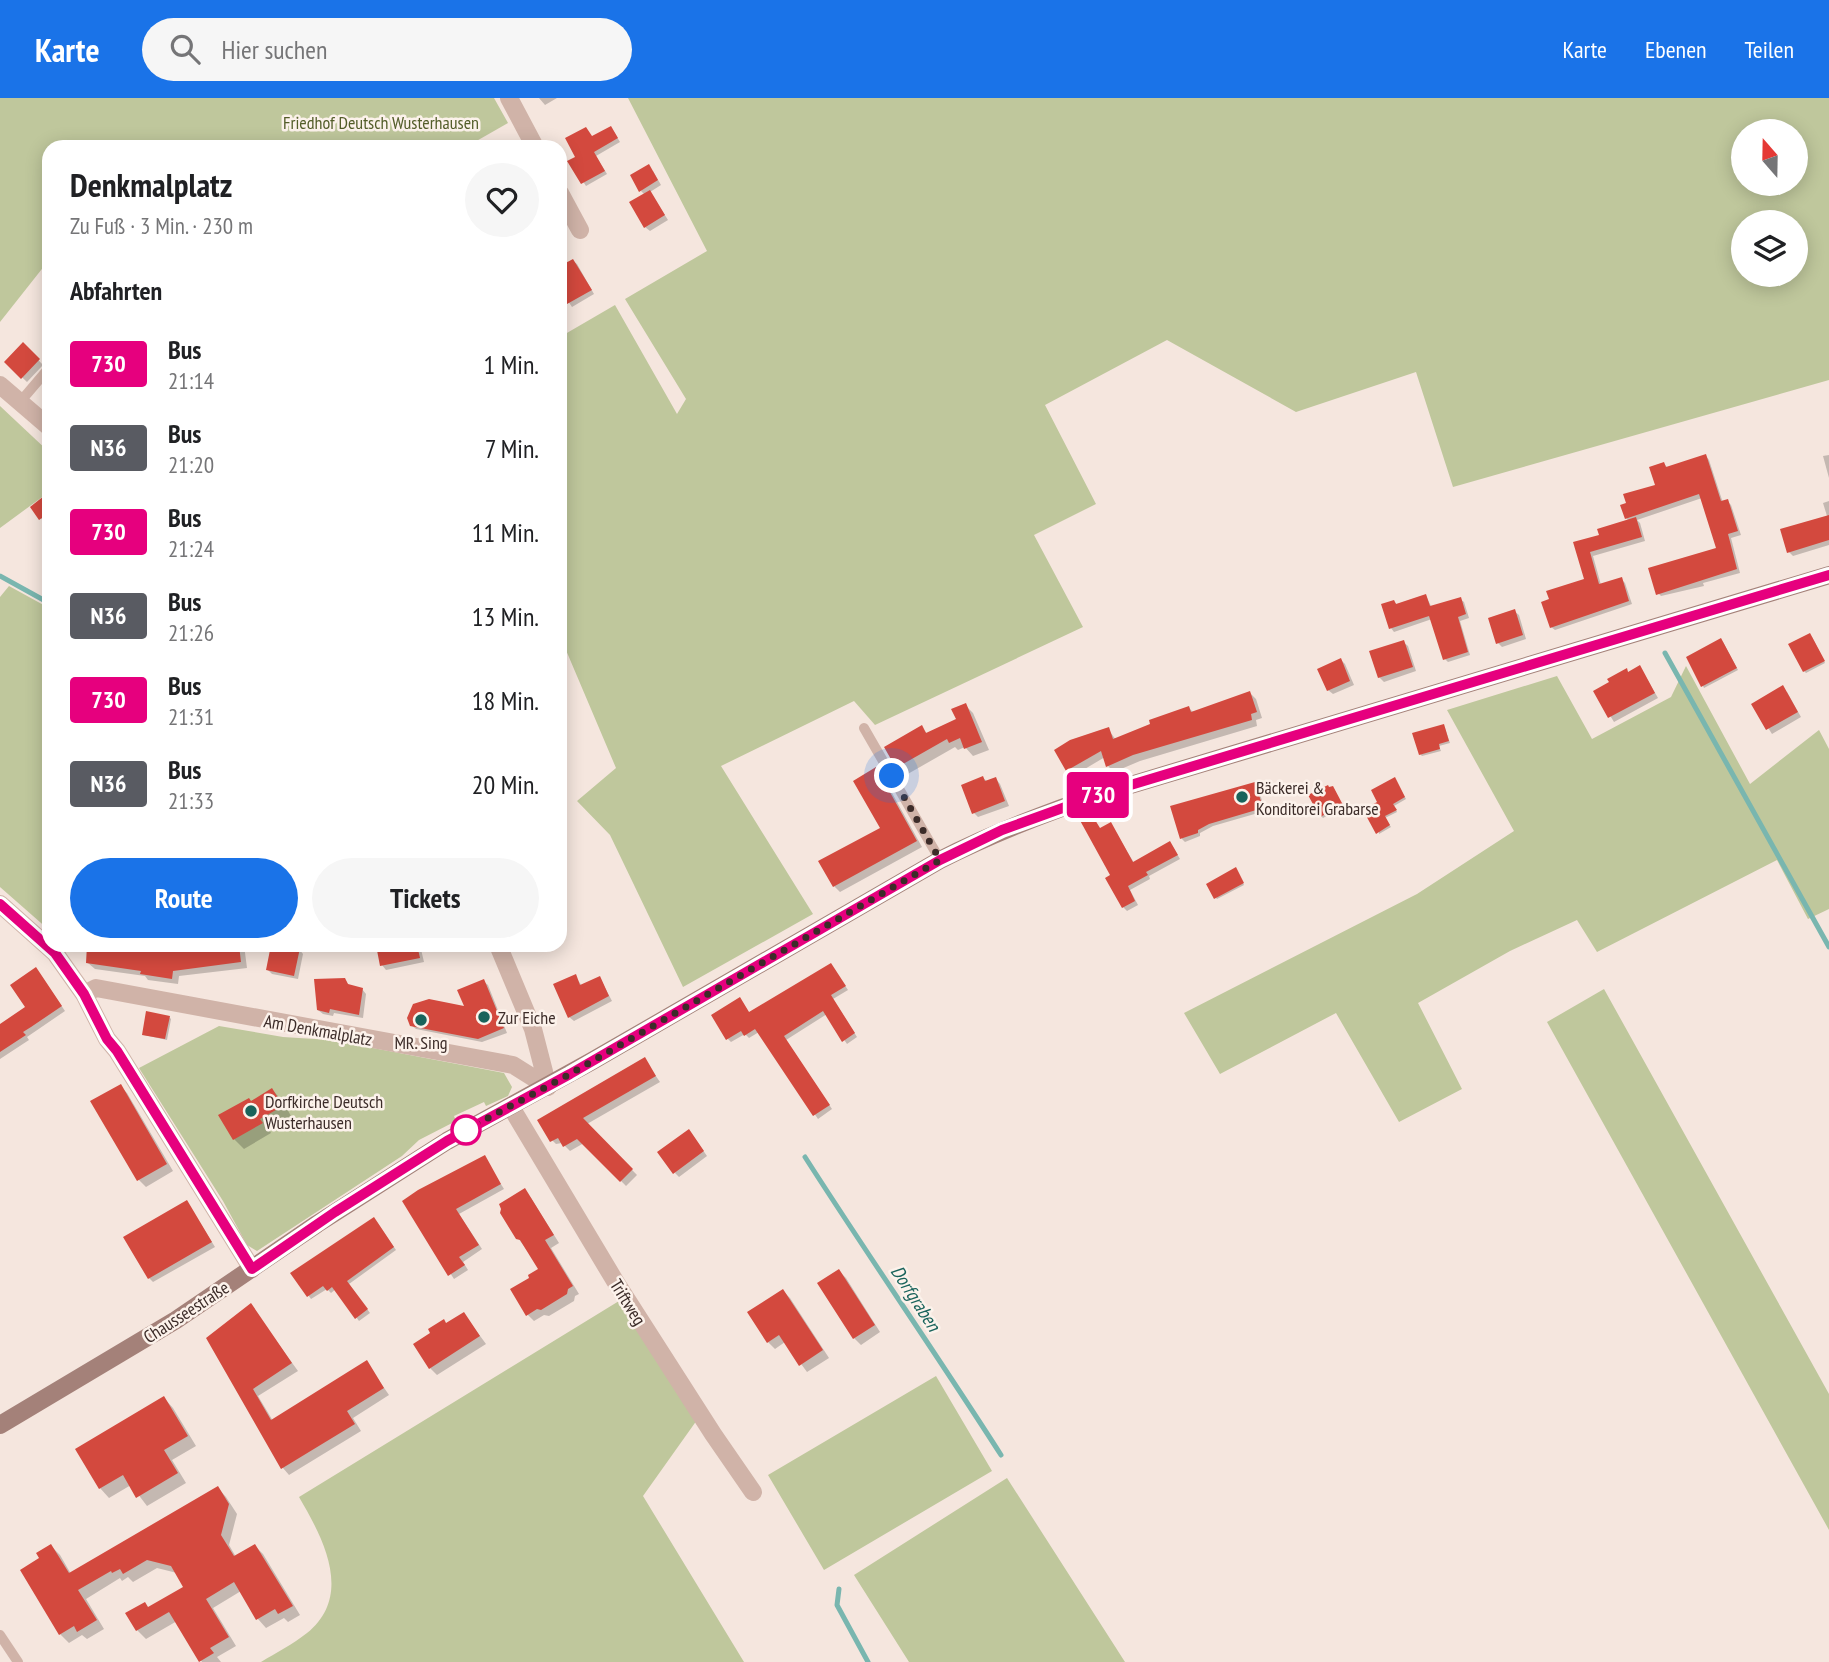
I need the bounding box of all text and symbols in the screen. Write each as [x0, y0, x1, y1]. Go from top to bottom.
search box [142, 18, 632, 81]
text: Karte [35, 28, 100, 71]
icon: search [166, 30, 204, 68]
text: Hier suchen [222, 33, 327, 66]
text: Karte [1563, 34, 1607, 65]
text: Ebenen [1645, 34, 1707, 65]
text: Teilen [1745, 34, 1794, 65]
park label: Friedhof Deutsch Wusterhausen [283, 111, 479, 134]
north arrow [1731, 119, 1808, 196]
map controls [1731, 119, 1808, 287]
text: Denkmalplatz [70, 163, 232, 206]
button: heart [465, 163, 539, 237]
button: layers [1731, 210, 1808, 287]
text: Zu Fuß · 3 Min. · 230 m [70, 211, 253, 240]
text: Abfahrten [70, 274, 162, 307]
text: Bus [168, 333, 201, 366]
text: 730 [91, 348, 126, 379]
text: 1 Min. [484, 348, 539, 381]
text: 21:14 [168, 366, 214, 395]
text: Bus [168, 417, 201, 450]
text: N36 [91, 432, 126, 463]
text: 7 Min. [485, 432, 539, 465]
text: 21:20 [168, 450, 214, 479]
text: Bus [168, 501, 201, 534]
text: 730 [91, 516, 126, 547]
text: 11 Min. [472, 516, 539, 549]
text: 21:24 [168, 534, 214, 563]
text: Bus [168, 585, 201, 618]
text: N36 [91, 600, 126, 631]
text: 13 Min. [472, 600, 539, 633]
text: 21:26 [168, 618, 214, 647]
text: Bus [168, 669, 201, 702]
text: 730 [91, 684, 126, 715]
text: 18 Min. [472, 684, 539, 717]
text: 21:31 [168, 702, 214, 731]
text: Bus [168, 753, 201, 786]
your location [874, 758, 909, 793]
text: N36 [91, 768, 126, 799]
text: 20 Min. [472, 768, 539, 801]
line badge: 730 [1058, 772, 1138, 818]
place label: Bäckerei & Konditorei Grabarse [1256, 776, 1379, 820]
text: 730 [1081, 779, 1115, 810]
text: 21:33 [168, 786, 214, 815]
marker: Bäckerei & Konditorei Grabarse [1234, 789, 1250, 805]
button: Route [70, 858, 298, 938]
button: Tickets [312, 858, 539, 938]
place label: Zur Eiche [498, 1006, 556, 1029]
street label: Am Denkmalplatz [262, 1009, 374, 1051]
marker: Zur Eiche [476, 1009, 492, 1025]
marker: MR. Sing [413, 1012, 429, 1028]
place label: MR. Sing [394, 1031, 448, 1054]
place label: Dorfkirche Deutsch Wusterhausen [265, 1090, 383, 1134]
marker: Dorfkirche Deutsch Wusterhausen [243, 1103, 259, 1119]
unlabelled marker [451, 1115, 481, 1145]
water label: Dorfgraben [886, 1261, 947, 1337]
street label: Triftweg [605, 1275, 651, 1329]
street label: Chausseestraße [139, 1276, 233, 1348]

